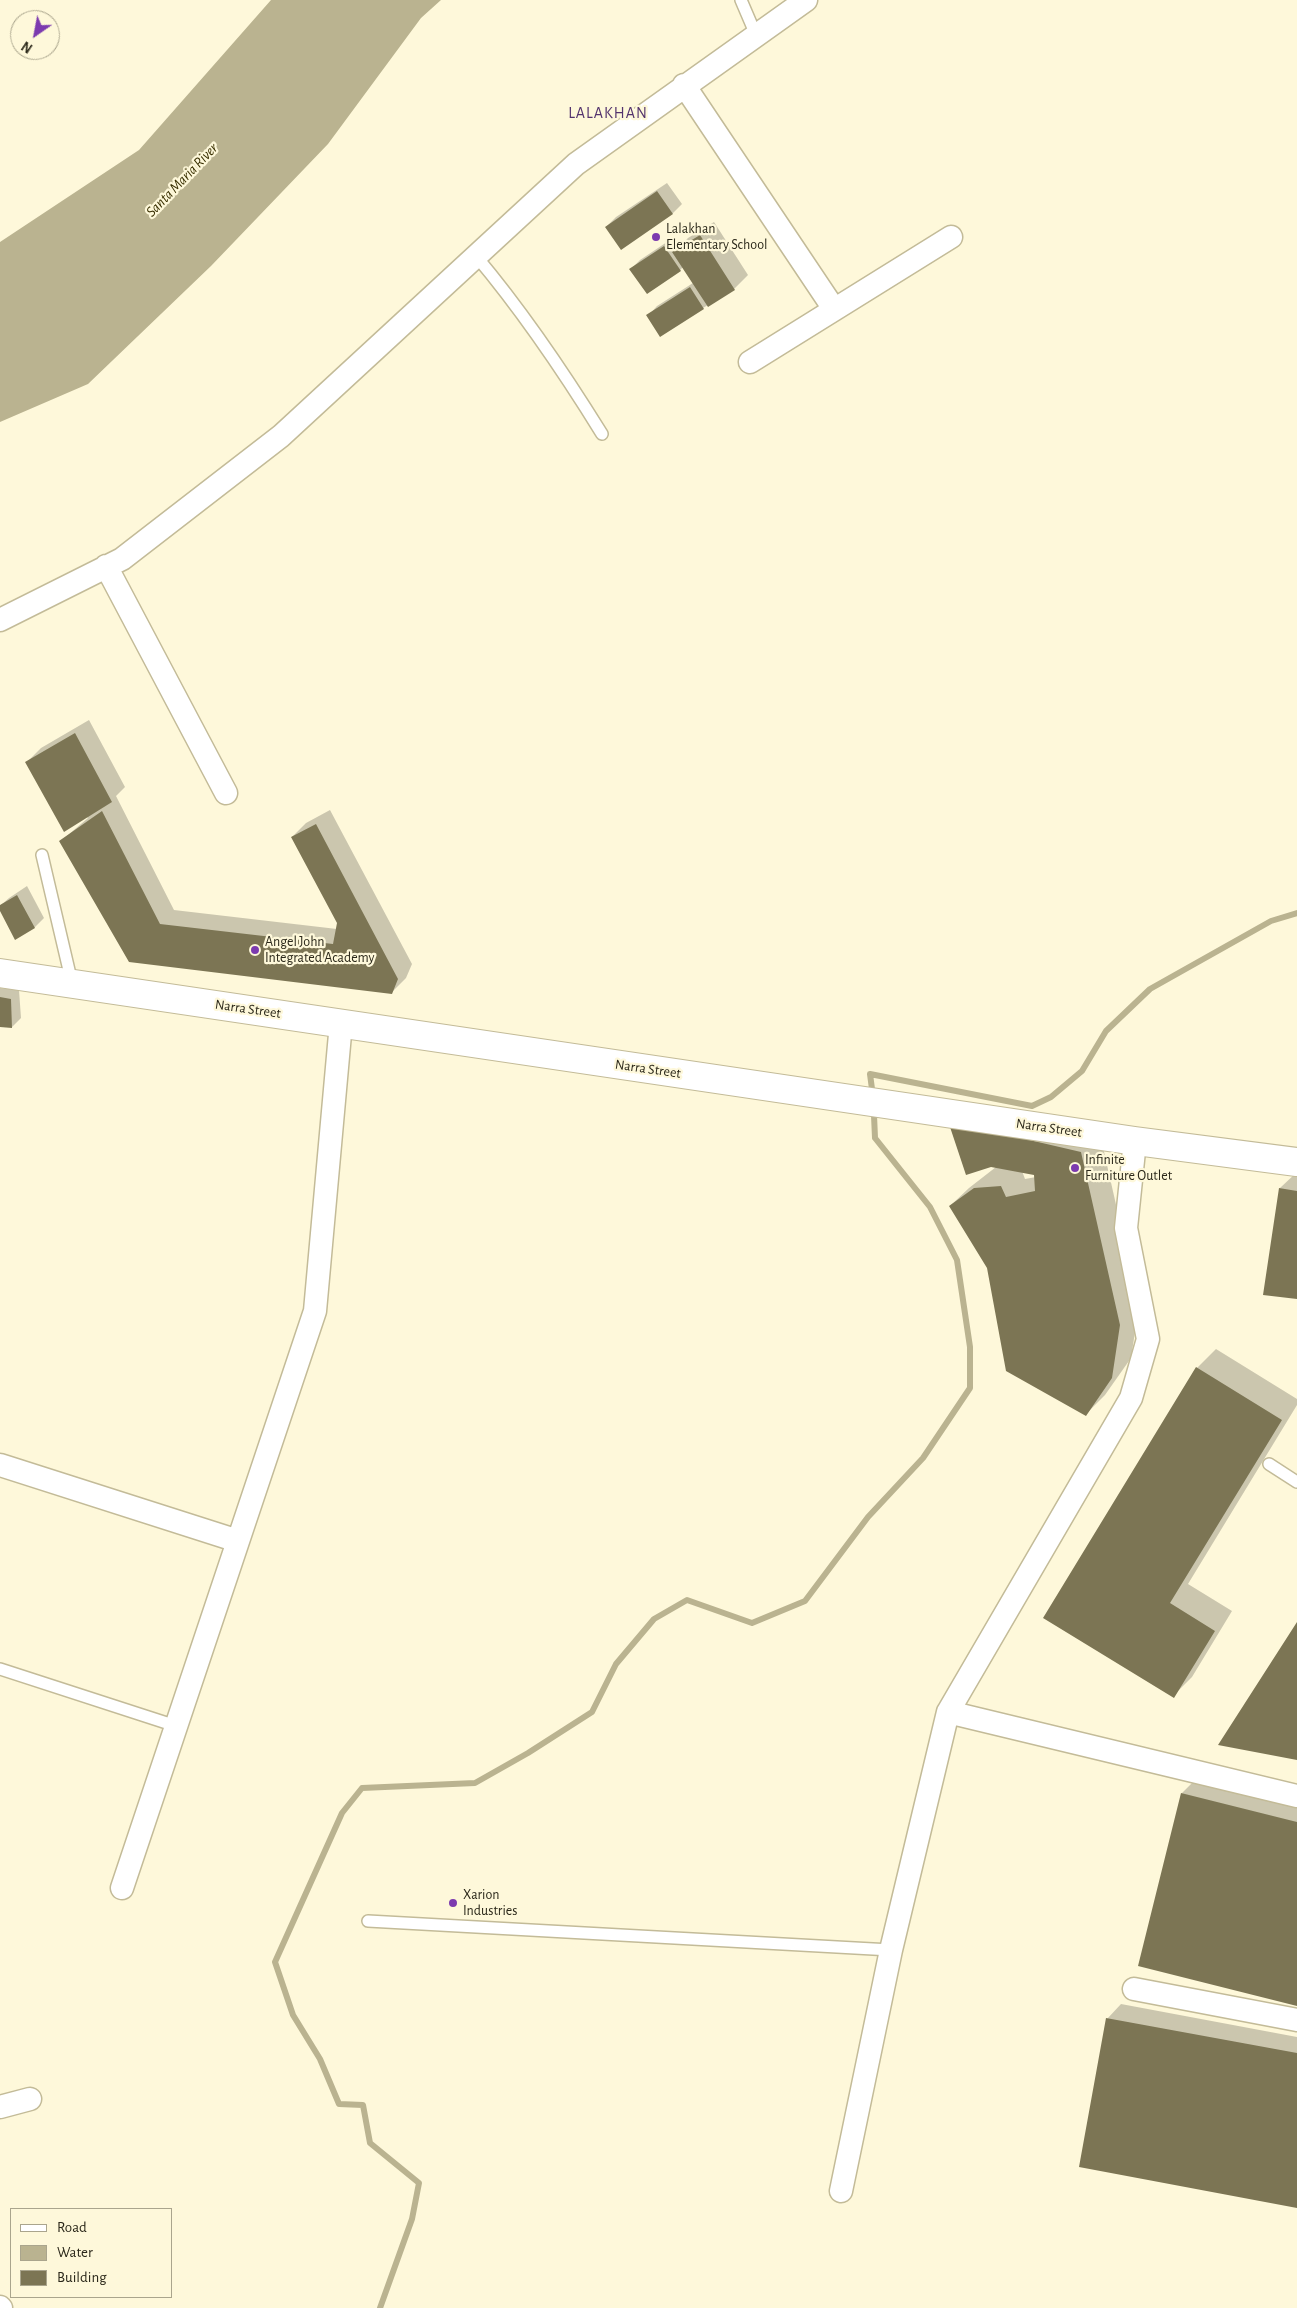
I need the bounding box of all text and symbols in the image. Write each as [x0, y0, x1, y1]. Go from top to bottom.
north arrow [10, 10, 60, 60]
text: N [19, 38, 35, 55]
district label: LALAKHAN [567, 103, 649, 123]
water label: Santa Maria River [142, 139, 222, 221]
place label: Lalakhan Elementary School [666, 221, 767, 253]
marker: Lalakhan Elementary School [650, 231, 662, 243]
place label: Angel John Integrated Academy [265, 934, 375, 966]
marker: Angel John Integrated Academy [249, 944, 261, 956]
street label: Narra Street [214, 996, 282, 1022]
street label: Narra Street [614, 1056, 682, 1082]
street label: Narra Street [1015, 1115, 1083, 1141]
place label: Infinite Furniture Outlet [1085, 1152, 1172, 1184]
marker: Infinite Furniture Outlet [1069, 1162, 1081, 1174]
place label: Xarion Industries [463, 1887, 517, 1920]
marker: Xarion Industries [447, 1897, 459, 1909]
legend [10, 2208, 172, 2298]
text: Road [57, 2220, 87, 2235]
text: Water [57, 2245, 93, 2260]
text: Building [57, 2270, 107, 2285]

